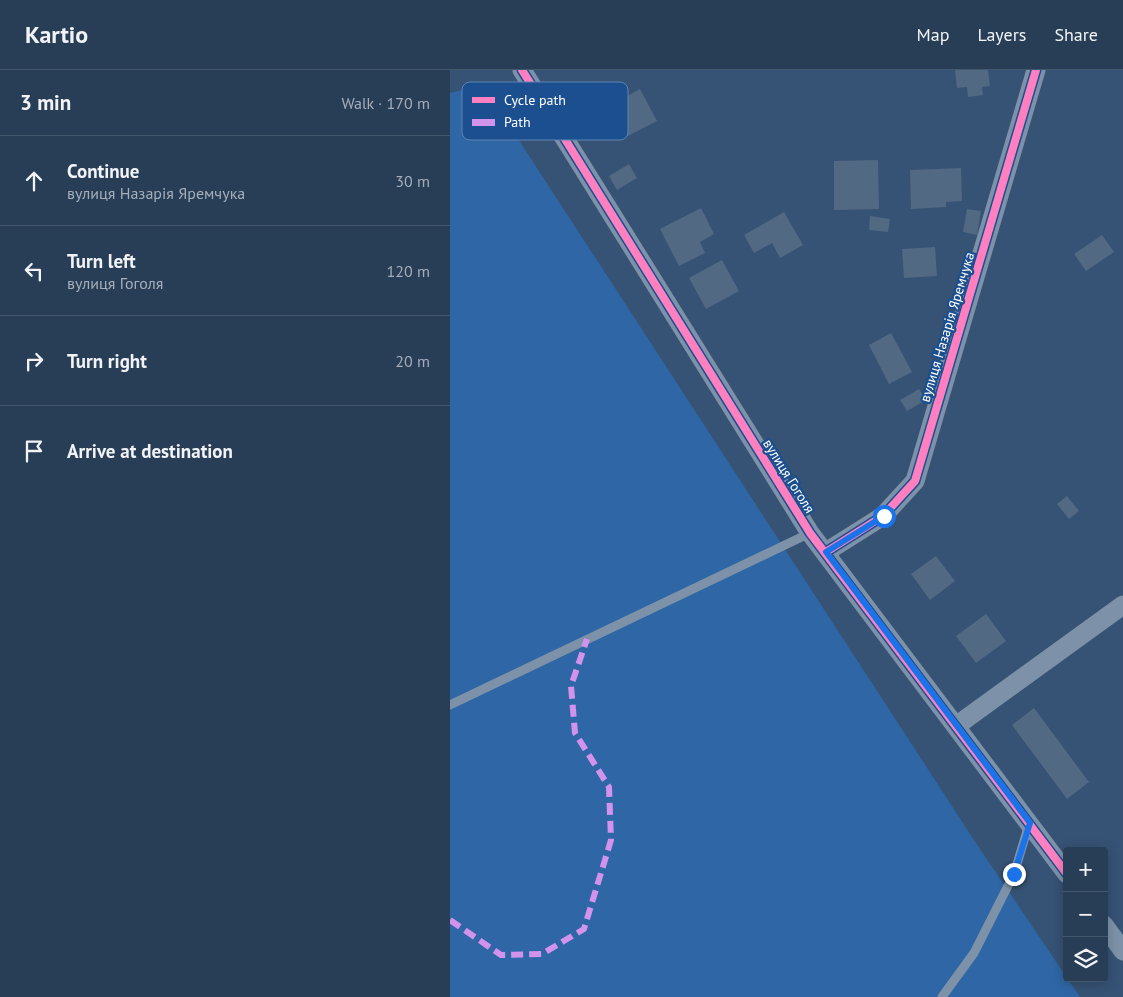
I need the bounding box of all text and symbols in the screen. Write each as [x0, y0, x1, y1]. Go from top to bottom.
text: Kartio [25, 19, 88, 50]
text: Map [917, 23, 949, 46]
text: Layers [977, 23, 1026, 46]
text: Share [1054, 23, 1098, 46]
legend [462, 82, 628, 140]
text: 3 min [20, 89, 71, 116]
text: Cycle path [504, 91, 566, 109]
text: Walk · 170 m [341, 93, 430, 113]
text: Path [504, 113, 531, 131]
text: Continue [67, 159, 139, 183]
icon: ahead [20, 167, 48, 195]
text: 30 m [395, 171, 430, 191]
text: вулиця Назарія Яремчука [67, 183, 245, 203]
text: Turn left [67, 249, 136, 273]
street label: вулиця Назарія Яремчука [916, 250, 978, 404]
icon: left [20, 257, 48, 285]
text: 120 m [387, 261, 430, 281]
text: вулиця Гоголя [67, 273, 163, 293]
icon: right [20, 347, 48, 375]
text: Turn right [67, 349, 147, 373]
text: 20 m [395, 351, 430, 371]
street label: вулиця Гоголя [759, 435, 819, 517]
icon: arrive [20, 437, 48, 465]
text: Arrive at destination [67, 439, 233, 463]
route start [873, 505, 896, 528]
map controls [1063, 847, 1108, 982]
button: + [1063, 847, 1108, 892]
route end [1003, 863, 1026, 886]
button: − [1063, 892, 1108, 937]
button: layers [1063, 937, 1108, 982]

